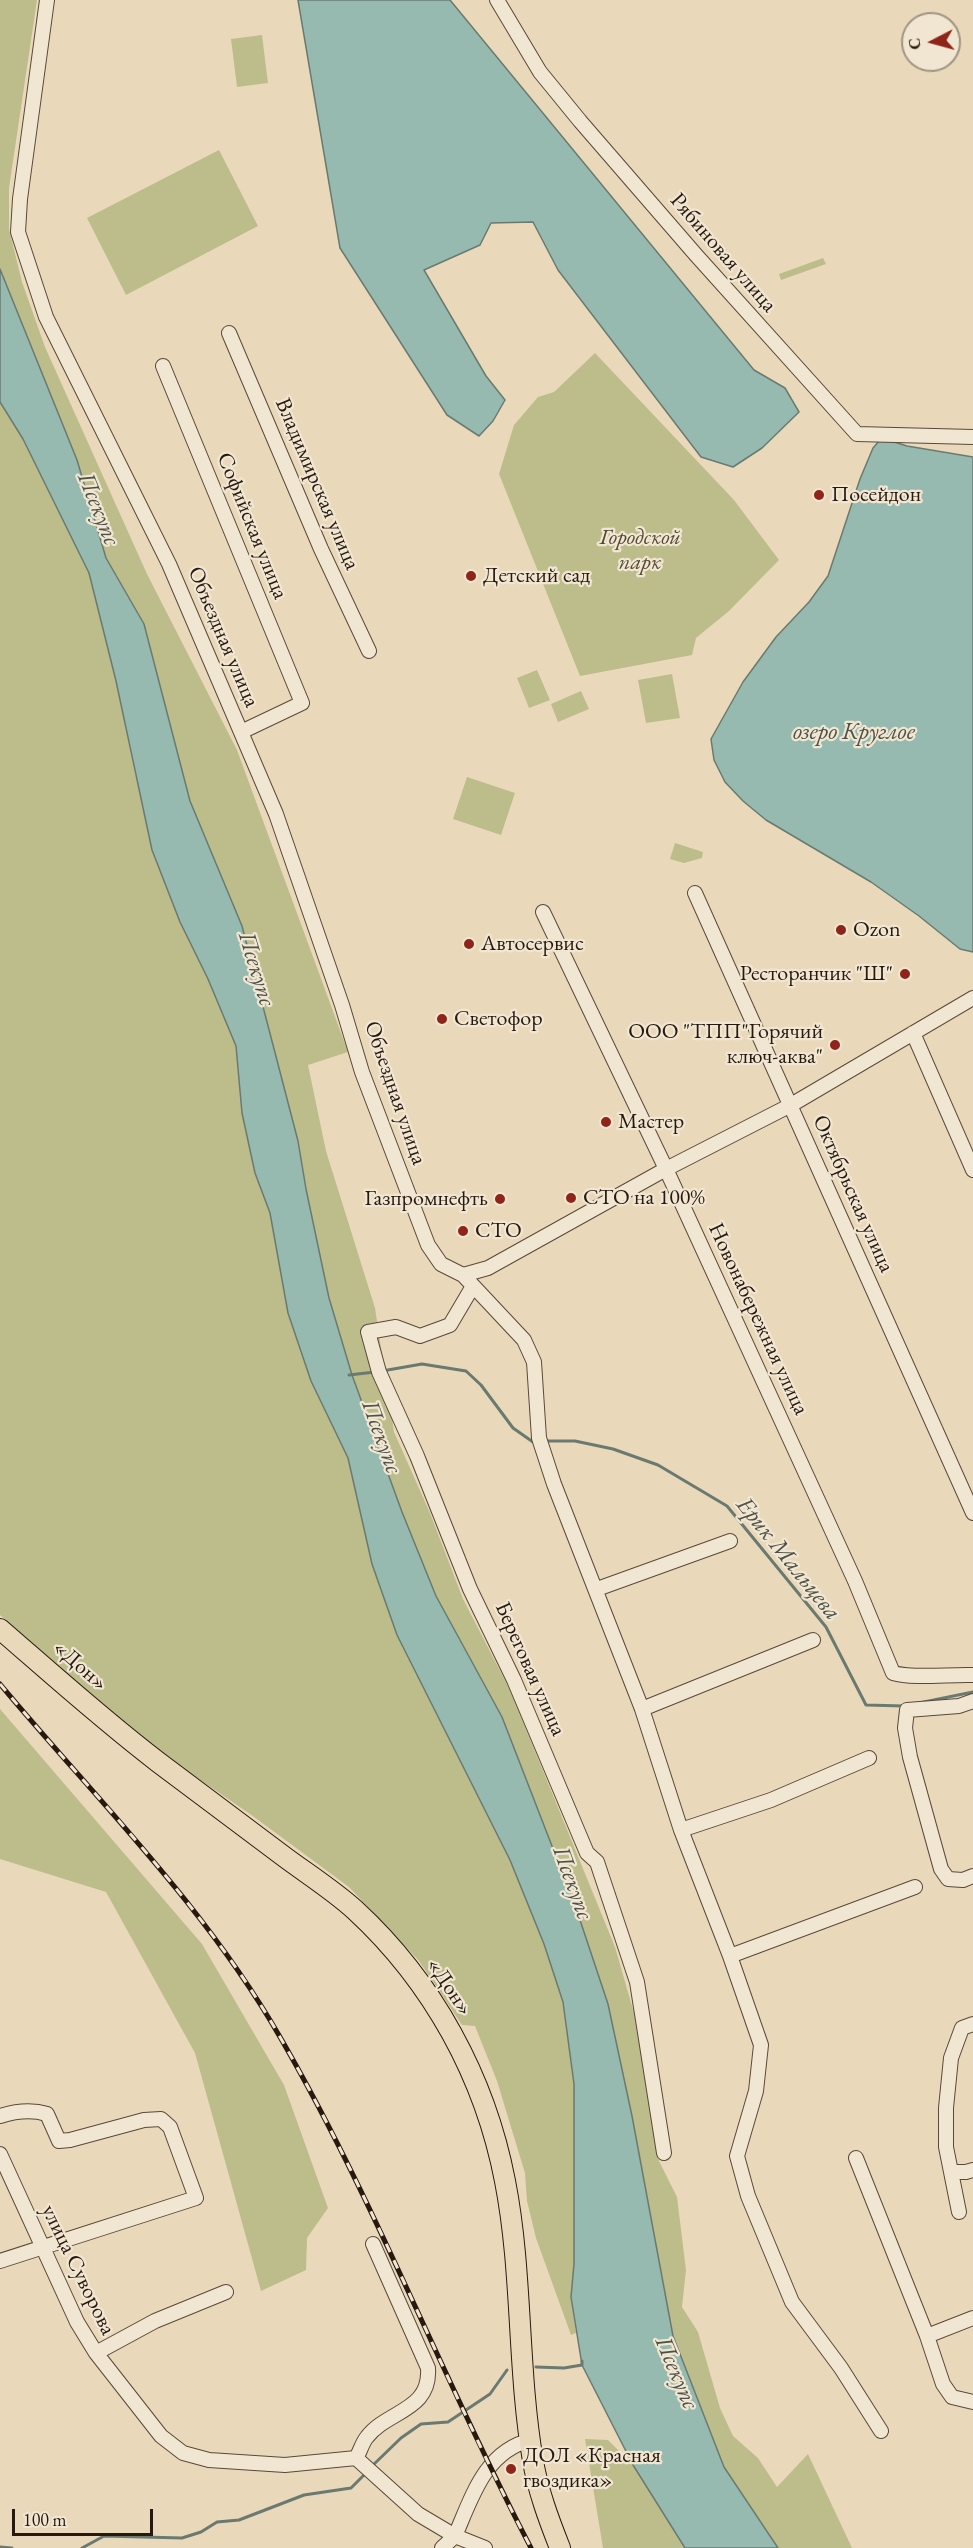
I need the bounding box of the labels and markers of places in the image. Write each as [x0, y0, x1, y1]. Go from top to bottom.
place label: Посейдон [831, 482, 921, 508]
marker: Посейдон [812, 488, 826, 502]
place label: Детский сад [483, 563, 590, 589]
marker: Детский сад [464, 569, 478, 583]
place label: Ozon [853, 917, 901, 943]
marker: Ozon [834, 923, 848, 937]
place label: Автосервис [481, 931, 584, 957]
marker: Автосервис [462, 937, 476, 951]
place label: Ресторанчик "Ш" [740, 961, 893, 987]
marker: Ресторанчик "Ш" [898, 967, 912, 981]
place label: Светофор [454, 1006, 543, 1032]
marker: Светофор [435, 1012, 449, 1026]
place label: ООО "ТПП"Горячий ключ-аква" [628, 1019, 823, 1070]
marker: ООО "ТПП"Горячий ключ-аква" [828, 1038, 842, 1052]
place label: Мастер [618, 1109, 684, 1135]
marker: Мастер [599, 1115, 613, 1129]
place label: СТО на 100% [583, 1185, 705, 1211]
place label: Газпромнефть [365, 1186, 488, 1212]
marker: СТО на 100% [564, 1191, 578, 1205]
marker: Газпромнефть [493, 1192, 507, 1206]
place label: СТО [475, 1218, 522, 1244]
marker: СТО [456, 1224, 470, 1238]
place label: ДОЛ «Красная гвоздика» [523, 2443, 661, 2494]
marker: ДОЛ «Красная гвоздика» [504, 2462, 518, 2476]

